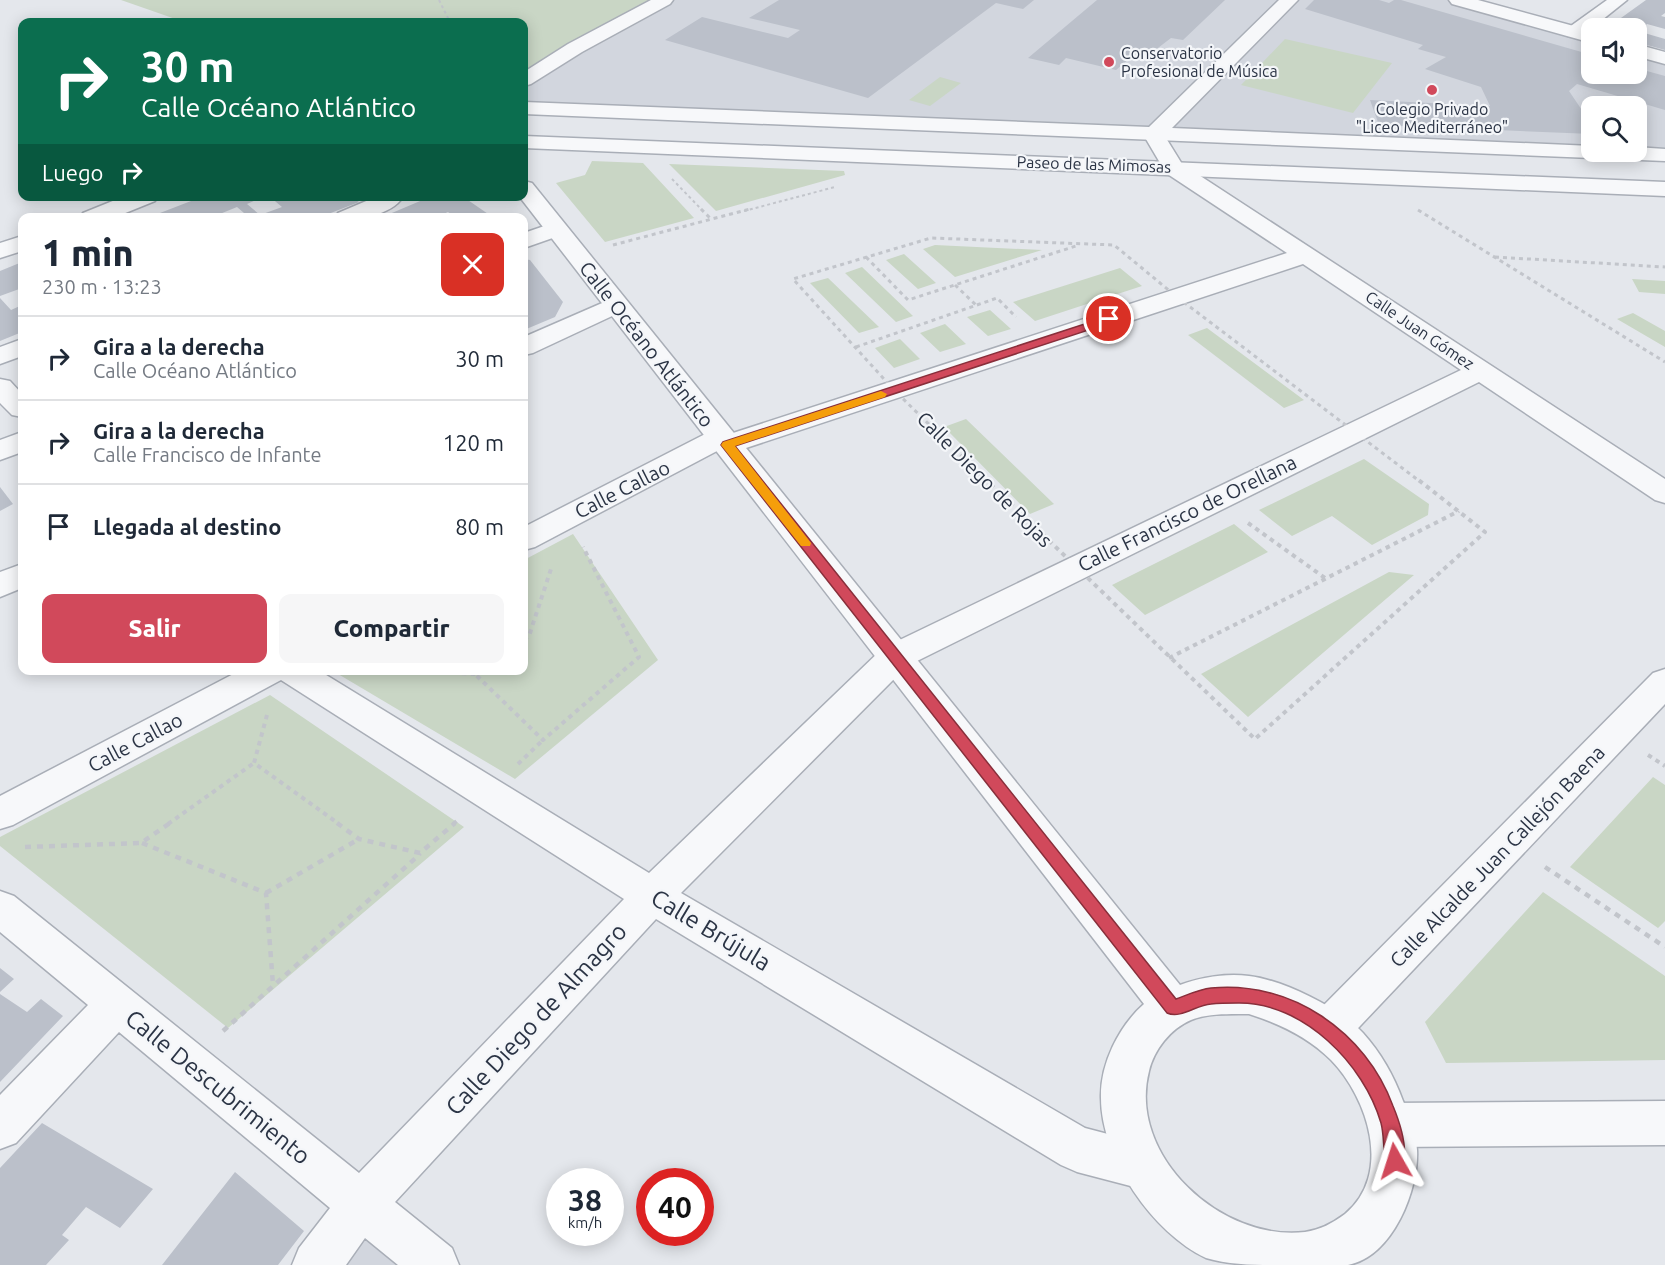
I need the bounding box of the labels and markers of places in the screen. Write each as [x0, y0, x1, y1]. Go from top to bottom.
place label: Conservatorio Profesional de Música [1121, 44, 1278, 80]
marker: Conservatorio Profesional de Música [1102, 55, 1116, 69]
marker: Colegio Privado "Liceo Mediterráneo" [1425, 83, 1439, 97]
place label: Colegio Privado "Liceo Mediterráneo" [1356, 100, 1508, 136]
pin [1083, 293, 1134, 344]

